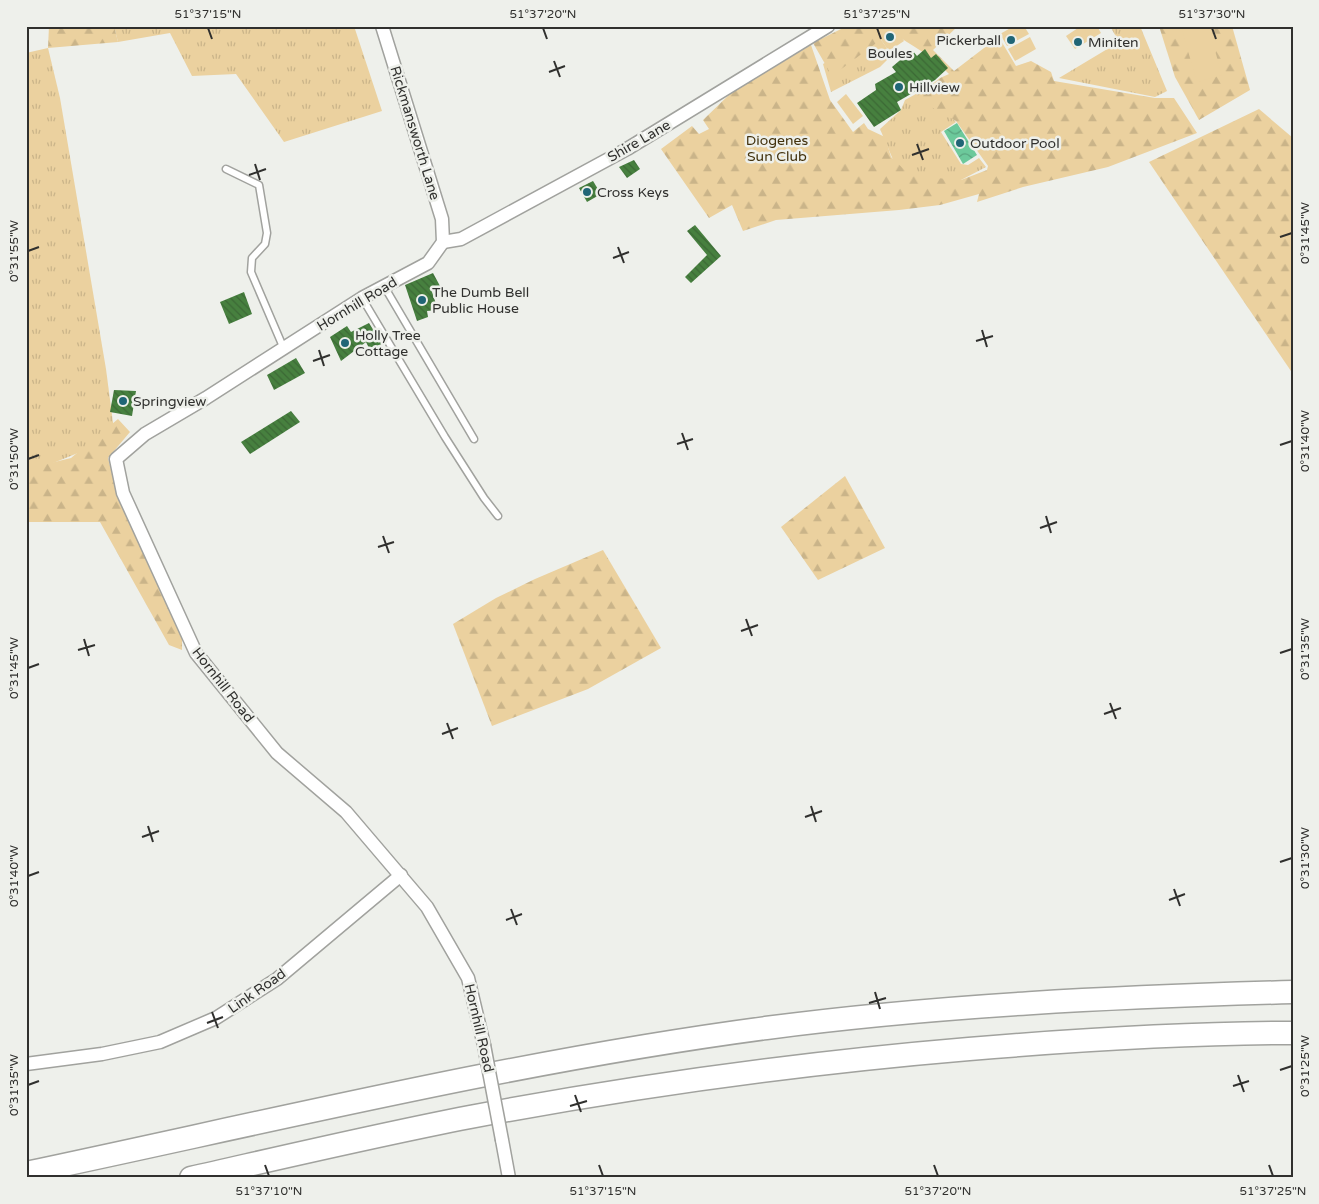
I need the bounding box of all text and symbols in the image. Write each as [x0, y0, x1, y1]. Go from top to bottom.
text: 51°37'15"N [175, 7, 242, 21]
text: 51°37'20"N [510, 7, 577, 21]
text: 51°37'25"N [844, 7, 911, 21]
text: 51°37'30"N [1179, 7, 1246, 21]
marker: Boules [884, 31, 896, 43]
place label: Pickerball [936, 32, 1001, 49]
marker: Pickerball [1005, 34, 1017, 46]
place label: Miniten [1088, 34, 1139, 51]
marker: Miniten [1072, 36, 1084, 48]
place label: Boules [868, 45, 913, 62]
street label: Rickmansworth Lane [387, 64, 444, 202]
place label: Hillview [909, 79, 960, 96]
marker: Hillview [893, 81, 905, 93]
street label: Shire Lane [605, 116, 673, 166]
park label: Diogenes Sun Club [746, 132, 808, 165]
place label: Outdoor Pool [970, 135, 1060, 152]
marker: Outdoor Pool [954, 137, 966, 149]
place label: Cross Keys [597, 184, 669, 201]
marker: Cross Keys [581, 186, 593, 198]
text: 0°31'45"W [1298, 202, 1312, 264]
text: 0°31'55"W [7, 220, 21, 282]
street label: Hornhill Road [314, 273, 400, 335]
place label: The Dumb Bell Public House [432, 284, 529, 317]
marker: The Dumb Bell Public House [416, 294, 428, 306]
place label: Holly Tree Cottage [355, 327, 421, 360]
marker: Holly Tree Cottage [339, 337, 351, 349]
place label: Springview [133, 393, 206, 410]
marker: Springview [117, 395, 129, 407]
text: 0°31'40"W [1298, 410, 1312, 472]
text: 0°31'50"W [7, 428, 21, 490]
text: 0°31'35"W [1298, 618, 1312, 680]
text: 0°31'45"W [7, 637, 21, 699]
street label: Hornhill Road [188, 644, 258, 726]
text: 0°31'30"W [1298, 827, 1312, 889]
text: 0°31'40"W [7, 845, 21, 907]
street label: Link Road [225, 965, 289, 1017]
street label: Hornhill Road [461, 982, 497, 1074]
text: 0°31'25"W [1298, 1035, 1312, 1097]
text: 0°31'35"W [7, 1054, 21, 1116]
text: 51°37'10"N [236, 1184, 303, 1198]
text: 51°37'15"N [570, 1184, 637, 1198]
text: 51°37'20"N [905, 1184, 972, 1198]
text: 51°37'25"N [1240, 1184, 1307, 1198]

